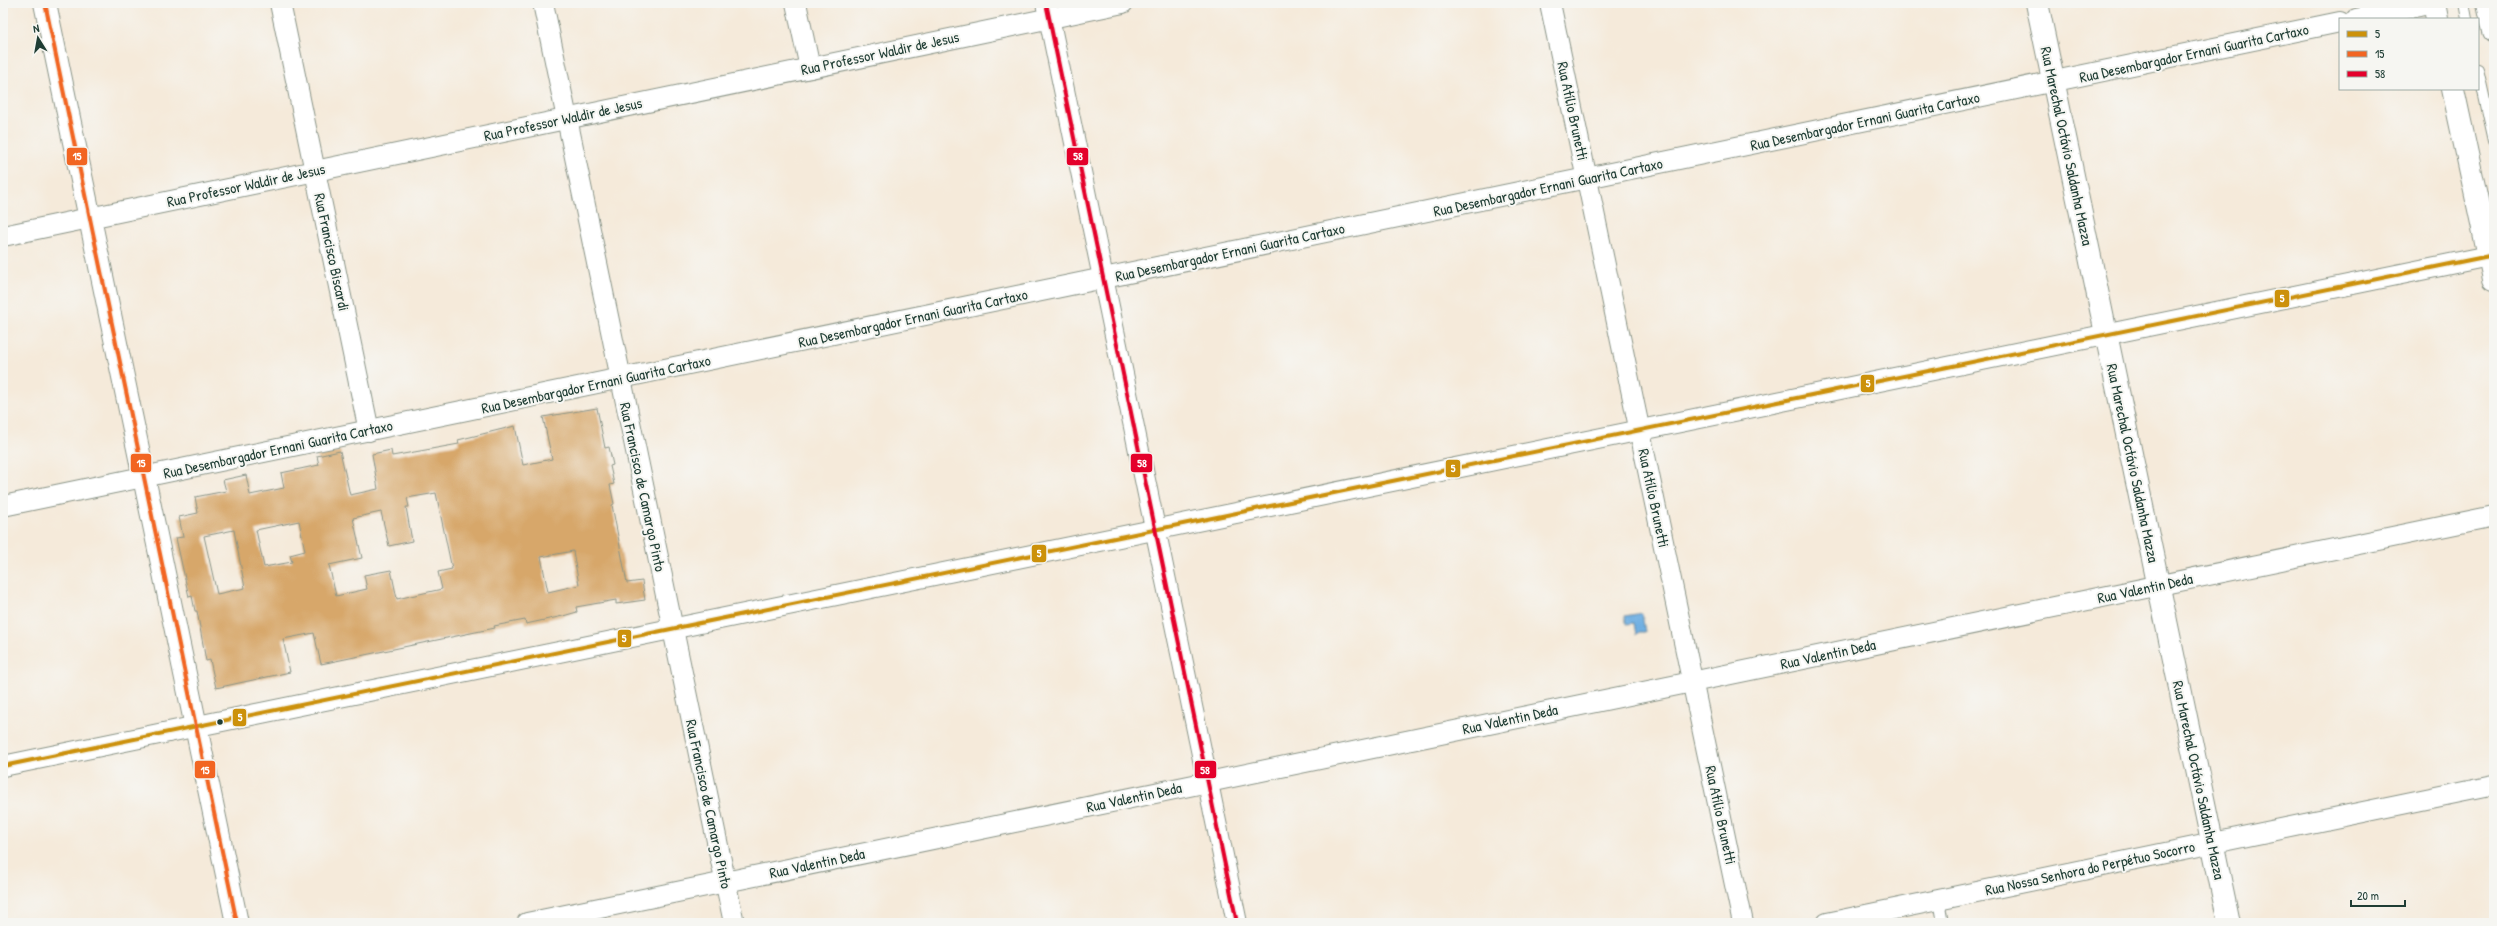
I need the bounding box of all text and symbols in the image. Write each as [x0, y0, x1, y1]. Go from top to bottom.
north arrow [18, 18, 58, 58]
street label: Rua Desembargador Ernani Guarita Cartaxo [2078, 18, 2310, 88]
legend [2339, 18, 2479, 90]
text: N [32, 21, 40, 36]
text: 5 [2375, 25, 2380, 42]
street label: Rua Professor Waldir de Jesus [799, 26, 961, 80]
street label: Rua Marechal Octávio Saldanha Mazza [2036, 45, 2098, 247]
text: 15 [2375, 45, 2384, 62]
street label: Rua Atílio Brunetti [1552, 60, 1594, 162]
text: 58 [2375, 65, 2385, 82]
street label: Rua Desembargador Ernani Guarita Cartaxo [1749, 86, 1981, 156]
street label: Rua Professor Waldir de Jesus [482, 92, 644, 146]
line badge: 15 [66, 147, 88, 166]
line badge: 58 [1066, 147, 1089, 166]
text: 15 [73, 149, 82, 163]
text: 58 [1073, 149, 1083, 163]
street label: Rua Desembargador Ernani Guarita Cartaxo [1432, 152, 1664, 222]
street label: Rua Professor Waldir de Jesus [165, 158, 327, 212]
street label: Rua Francisco Biscardi [309, 191, 355, 313]
street label: Rua Desembargador Ernani Guarita Cartaxo [1114, 217, 1346, 287]
street label: Rua Desembargador Ernani Guarita Cartaxo [797, 283, 1029, 353]
line badge: 5 [2274, 289, 2290, 308]
text: 5 [2280, 291, 2285, 305]
street label: Rua Desembargador Ernani Guarita Cartaxo [480, 349, 712, 419]
street label: Rua Marechal Octávio Saldanha Mazza [2102, 362, 2164, 564]
line badge: 5 [1860, 374, 1875, 393]
text: 5 [1866, 376, 1871, 390]
street label: Rua Francisco de Camargo Pinto [615, 400, 671, 574]
street label: Rua Desembargador Ernani Guarita Cartaxo [162, 414, 394, 484]
street label: Rua Atílio Brunetti [1633, 447, 1675, 549]
line badge: 15 [130, 453, 152, 473]
line badge: 58 [1130, 453, 1153, 473]
text: 15 [137, 456, 146, 470]
text: 58 [1137, 456, 1147, 470]
line badge: 5 [1445, 459, 1461, 478]
text: 5 [1451, 461, 1456, 475]
line badge: 5 [1031, 544, 1047, 563]
text: 5 [1037, 546, 1042, 560]
street label: Rua Valentin Deda [2095, 568, 2195, 608]
line badge: 5 [617, 629, 632, 648]
text: 5 [622, 631, 627, 645]
street label: Rua Valentin Deda [1778, 634, 1878, 674]
street label: Rua Marechal Octávio Saldanha Mazza [2168, 679, 2230, 881]
street label: Rua Valentin Deda [1460, 699, 1560, 739]
line badge: 5 [232, 708, 247, 727]
text: 5 [238, 710, 243, 724]
unlabelled marker [215, 717, 225, 727]
street label: Rua Francisco de Camargo Pinto [681, 717, 737, 891]
line badge: 15 [194, 760, 216, 779]
line badge: 58 [1194, 760, 1217, 779]
text: 15 [201, 763, 210, 777]
text: 58 [1200, 763, 1210, 777]
street label: Rua Atílio Brunetti [1700, 764, 1742, 866]
street label: Rua Valentin Deda [1084, 777, 1184, 817]
street label: Rua Nossa Senhora do Perpétuo Socorro [1983, 835, 2197, 901]
street label: Rua Valentin Deda [767, 843, 867, 883]
scale bar [2351, 882, 2405, 908]
text: 20 m [2357, 887, 2379, 904]

